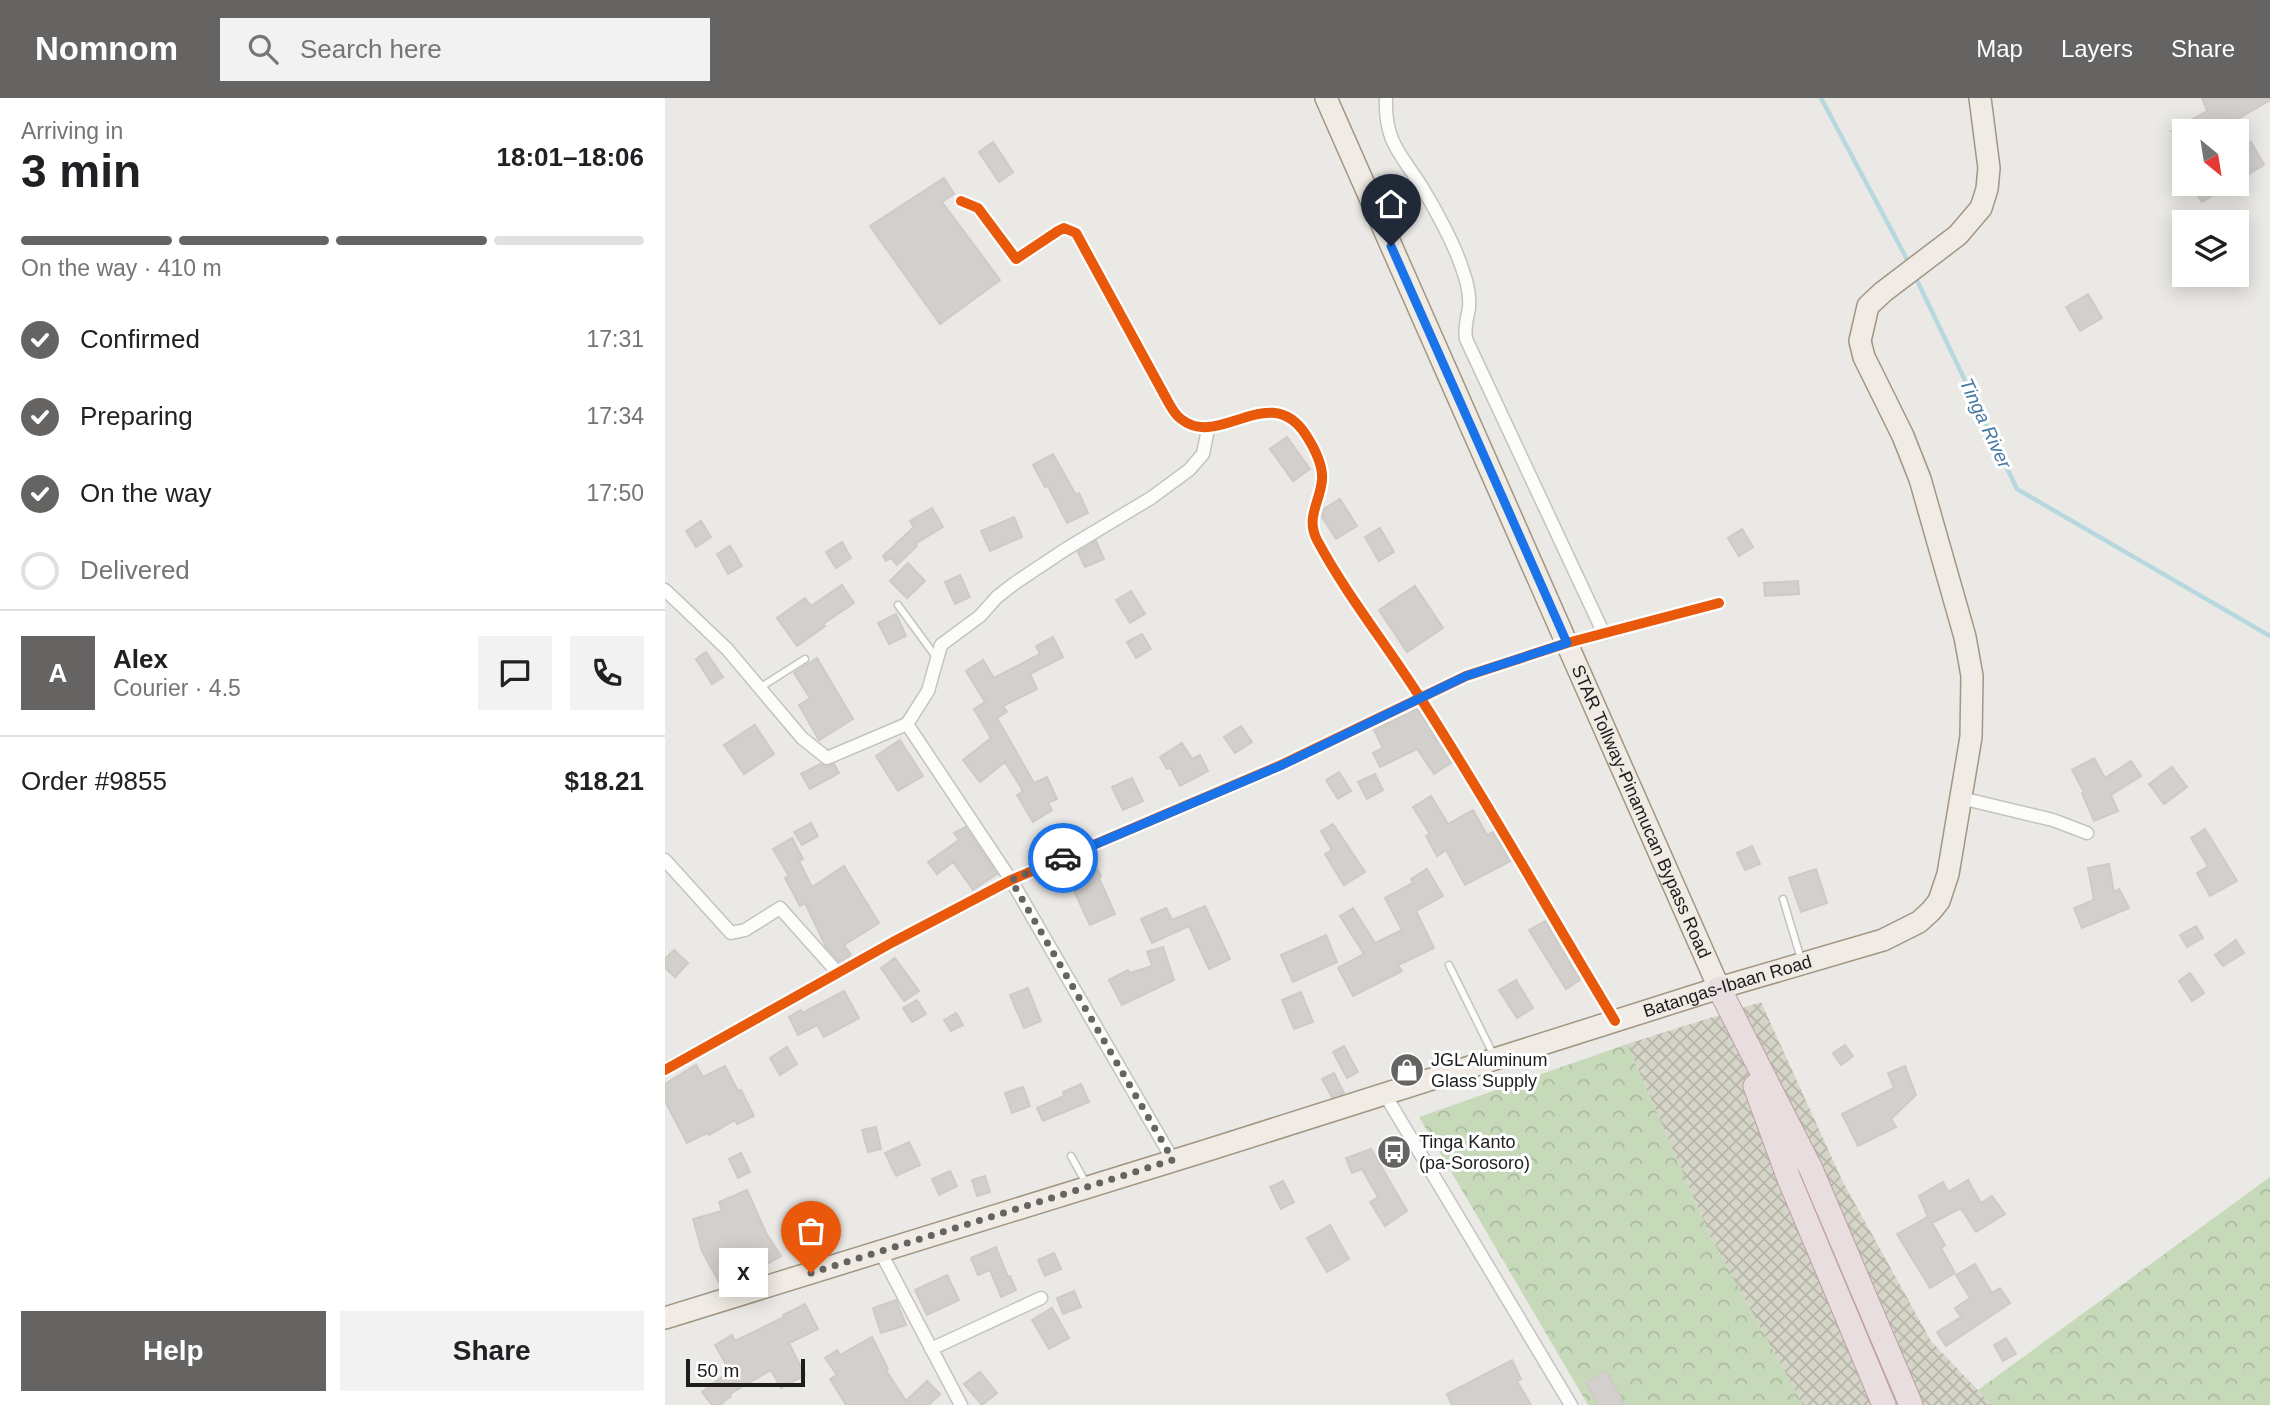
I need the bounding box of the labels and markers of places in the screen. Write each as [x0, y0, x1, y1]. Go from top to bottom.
pin [1361, 174, 1421, 246]
place label: JGL Aluminum Glass Supply [1431, 1050, 1547, 1091]
shop icon: JGL Aluminum Glass Supply [1388, 1051, 1426, 1089]
place label: Tinga Kanto (pa-Sorosoro) [1419, 1132, 1530, 1173]
bus stop icon: Tinga Kanto (pa-Sorosoro) [1375, 1133, 1413, 1171]
pin [781, 1201, 841, 1273]
callout: x [720, 1248, 769, 1298]

